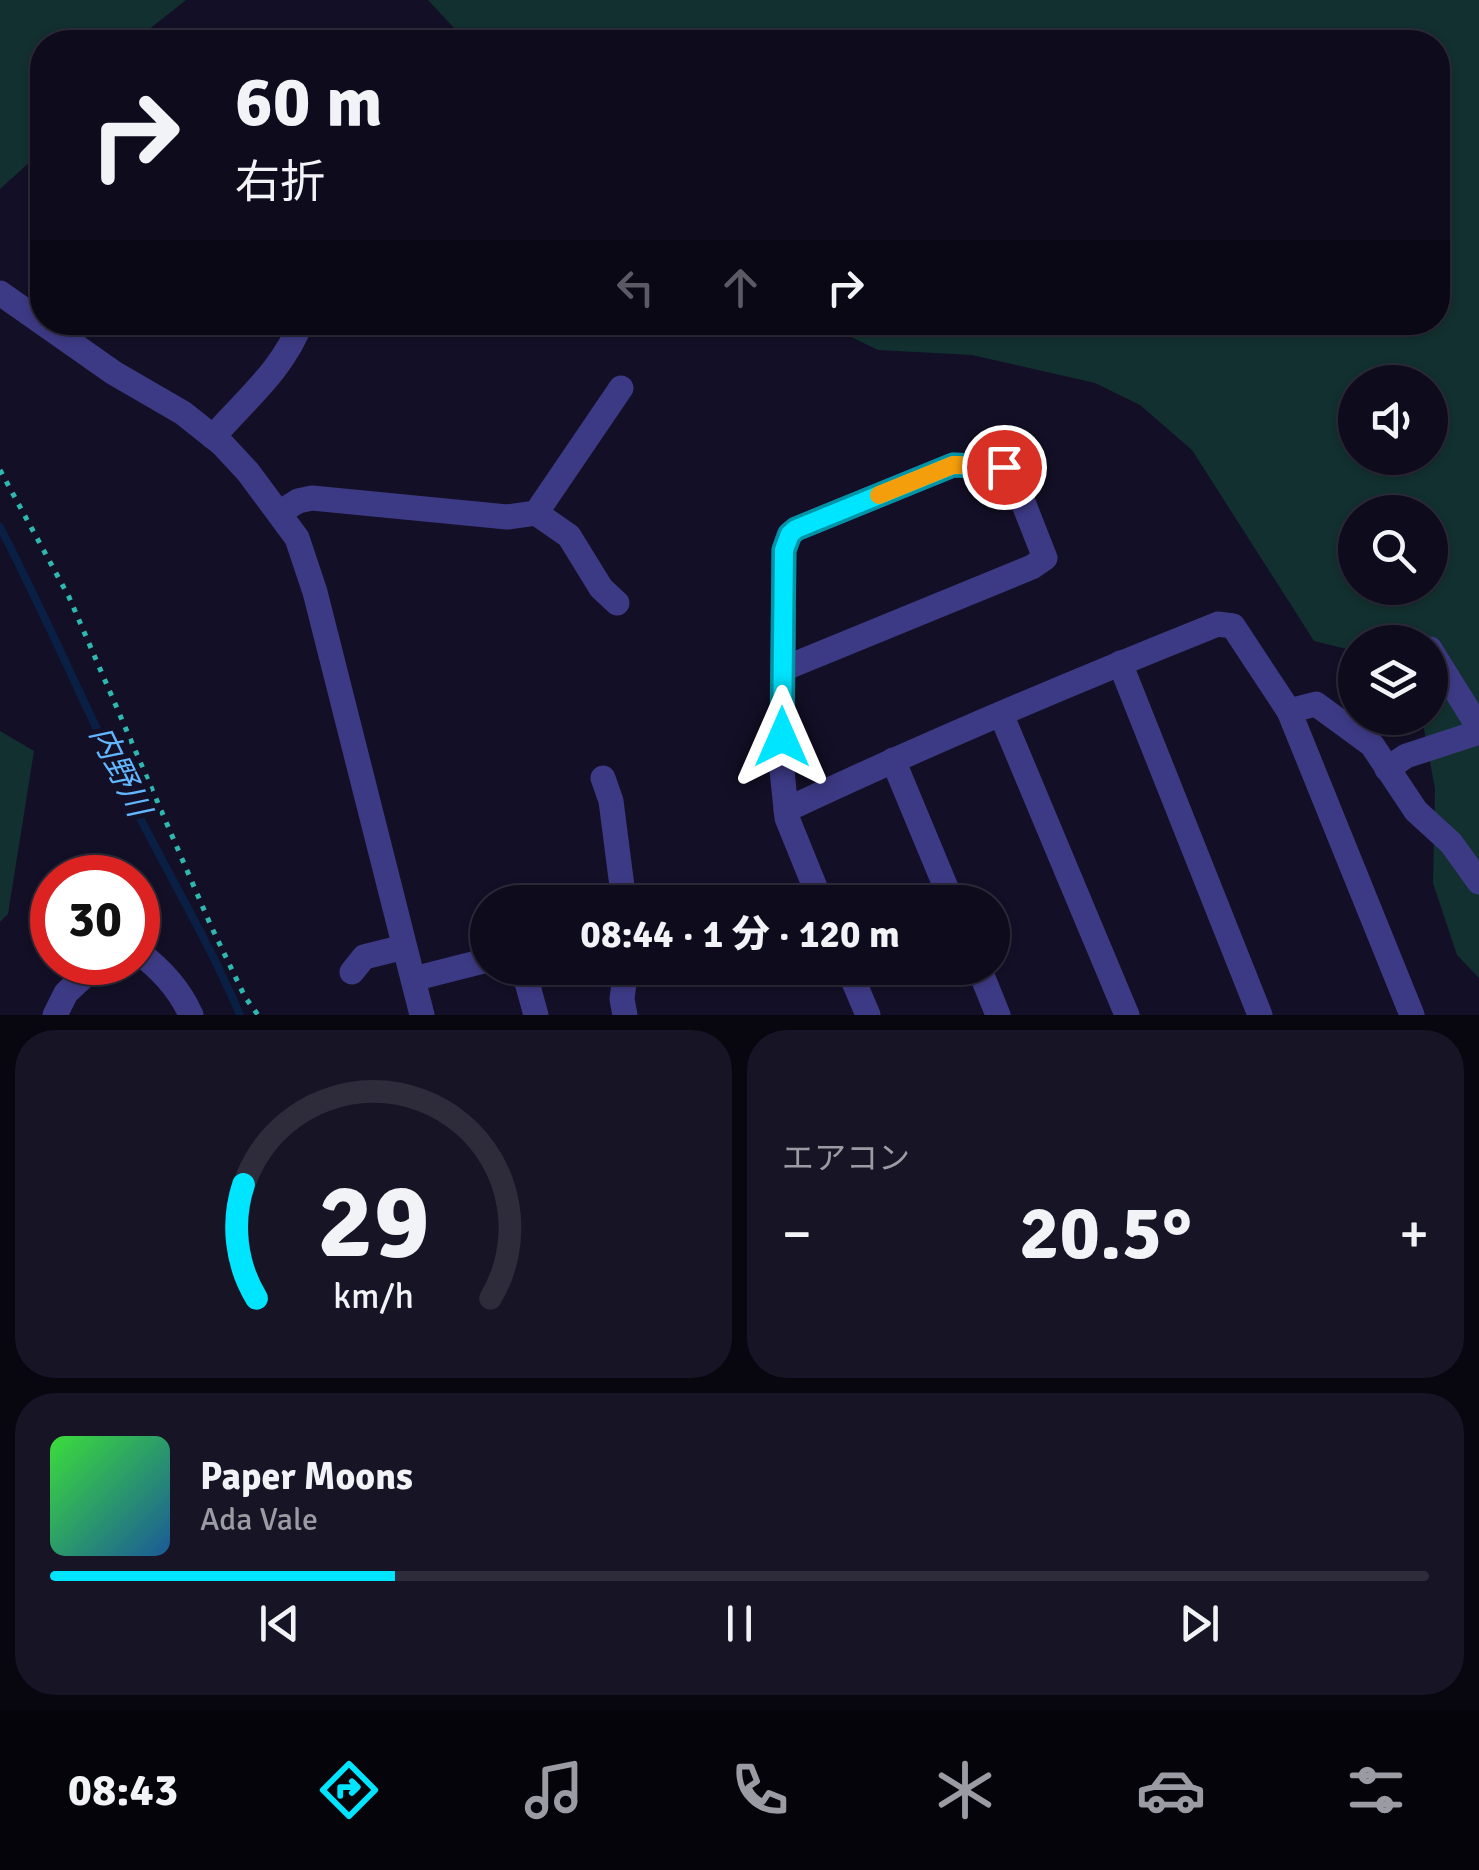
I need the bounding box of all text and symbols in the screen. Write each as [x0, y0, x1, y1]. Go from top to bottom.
text: 60 m [235, 59, 383, 145]
icon: right [70, 70, 200, 200]
text: 右折 [235, 155, 325, 210]
icon: left [608, 260, 663, 315]
icon: ahead [713, 260, 768, 315]
icon: right [818, 260, 873, 315]
map controls [1338, 365, 1448, 735]
button: sound [1338, 365, 1448, 475]
pin [962, 425, 1047, 510]
icon: arrive [977, 440, 1032, 495]
button: search [1338, 495, 1448, 605]
button: layers [1338, 625, 1448, 735]
position arrow [730, 685, 834, 789]
water label: 内野川 [81, 719, 160, 825]
speed limit sign: 30 [30, 855, 160, 985]
text: 08:44 · 1 分 · 120 m [580, 911, 900, 958]
text: エアコン [782, 1139, 910, 1178]
text: 29 [317, 1158, 430, 1286]
text: 20.5° [1019, 1187, 1192, 1280]
text: − [782, 1200, 812, 1268]
text: + [1399, 1200, 1429, 1268]
text: km/h [333, 1274, 414, 1318]
text: Paper Moons [200, 1453, 413, 1500]
text: Ada Vale [200, 1500, 318, 1539]
icon: previous [252, 1596, 307, 1651]
icon: pause [712, 1596, 767, 1651]
icon: next [1172, 1596, 1227, 1651]
icon: directions [314, 1755, 384, 1825]
icon: music [519, 1755, 589, 1825]
icon: phone [725, 1755, 795, 1825]
icon: climate [930, 1755, 1000, 1825]
icon: car [1136, 1755, 1206, 1825]
icon: filters [1341, 1755, 1411, 1825]
text: 08:43 [68, 1763, 178, 1818]

